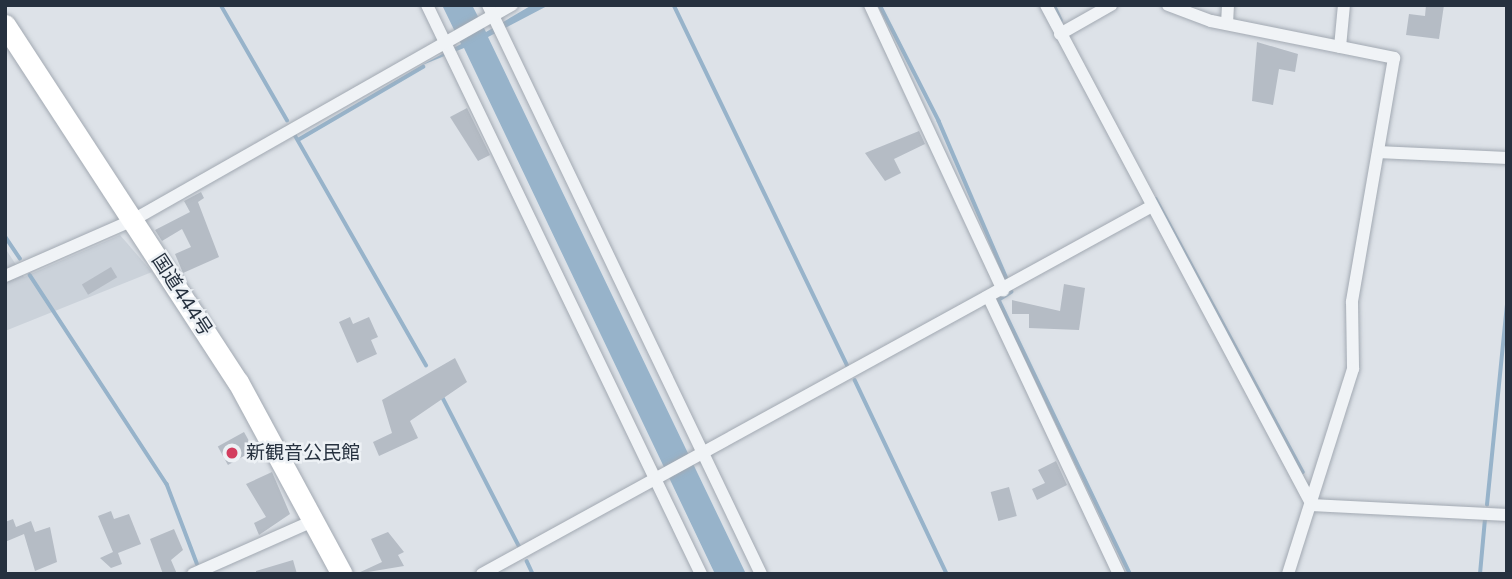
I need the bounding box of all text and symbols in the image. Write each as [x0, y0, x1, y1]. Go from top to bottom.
street label: 国道444号 [147, 250, 217, 340]
place label: 新観音公民館 [246, 442, 360, 464]
marker: 新観音公民館 [224, 445, 240, 461]

